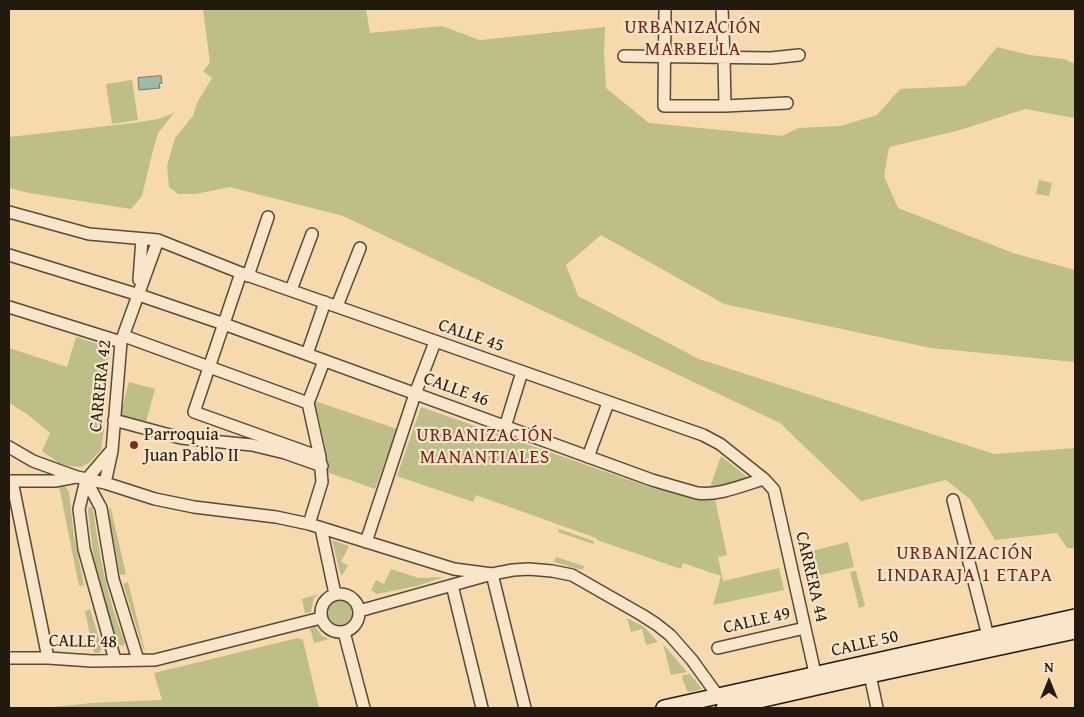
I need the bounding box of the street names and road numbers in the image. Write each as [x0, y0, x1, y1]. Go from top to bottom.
street label: CALLE 45 [435, 315, 507, 357]
street label: CARRERA 42 [85, 339, 117, 433]
street label: CALLE 46 [420, 368, 492, 412]
street label: CARRERA 44 [790, 529, 832, 625]
street label: CALLE 49 [721, 603, 793, 639]
street label: CALLE 50 [829, 626, 901, 662]
street label: CALLE 48 [49, 631, 117, 653]

